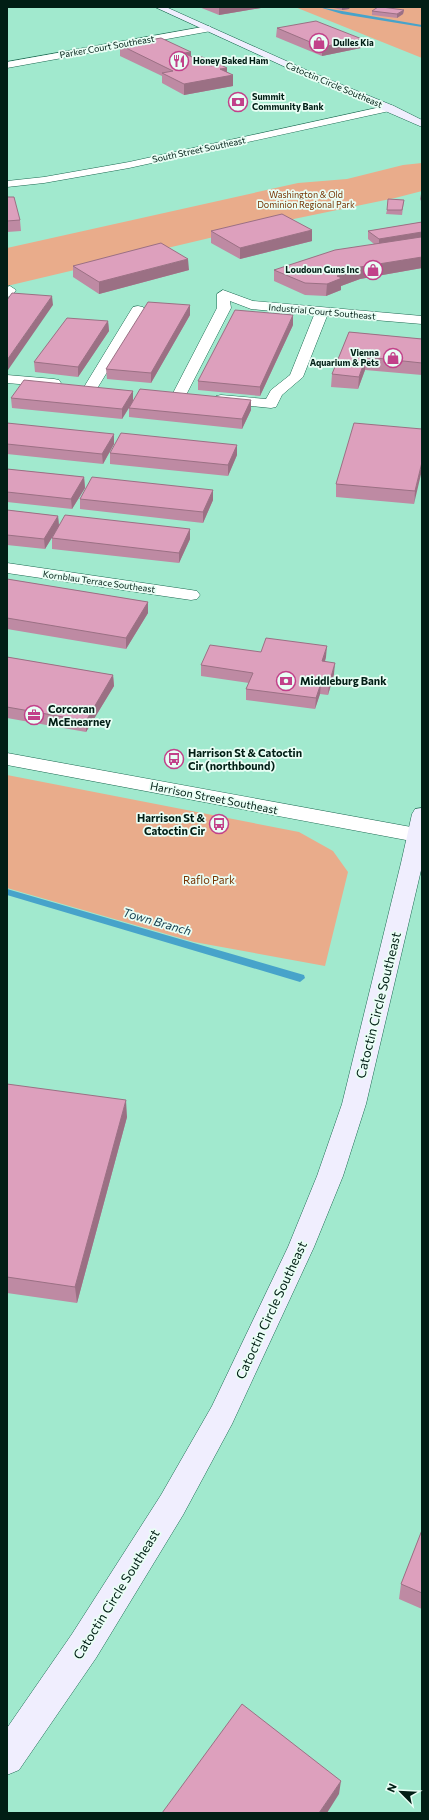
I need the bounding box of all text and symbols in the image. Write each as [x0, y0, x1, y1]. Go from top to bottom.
shop icon: Dulles Kia [308, 32, 330, 54]
street label: Parker Court Southeast [59, 33, 155, 60]
place label: Dulles Kia [333, 37, 374, 48]
restaurant icon: Honey Baked Ham [168, 50, 190, 72]
place label: Honey Baked Ham [193, 55, 268, 66]
street label: Catoctin Circle Southeast [284, 59, 385, 110]
bank icon: Summit Community Bank [227, 91, 249, 113]
place label: Summit Community Bank [252, 91, 324, 112]
street label: South Street Southeast [151, 134, 247, 165]
park label: Washington & Old Dominion Regional Park [257, 189, 355, 210]
shop icon: Loudoun Guns Inc [362, 259, 384, 281]
place label: Loudoun Guns Inc [285, 264, 360, 275]
street label: Industrial Court Southeast [268, 301, 376, 322]
place label: Vienna Aquarium & Pets [310, 347, 379, 368]
shop icon: Vienna Aquarium & Pets [382, 347, 404, 369]
street label: Kornblau Terrace Southeast [42, 568, 156, 595]
bank icon: Middleburg Bank [275, 670, 297, 692]
place label: Middleburg Bank [300, 674, 387, 687]
place label: Corcoran McEnearney [48, 702, 111, 728]
office icon: Corcoran McEnearney [23, 704, 45, 726]
place label: Harrison St & Catoctin Cir (northbound) [188, 746, 302, 772]
bus stop icon: Harrison St & Catoctin Cir (northbound) [163, 748, 185, 770]
street label: Harrison Street Southeast [149, 779, 280, 816]
place label: Harrison St & Catoctin Cir [137, 811, 206, 837]
bus stop icon: Harrison St & Catoctin Cir [208, 813, 230, 835]
park label: Raflo Park [183, 873, 235, 886]
water label: Town Branch [121, 905, 193, 938]
street label: Catoctin Circle Southeast [352, 930, 404, 1080]
street label: Catoctin Circle Southeast [232, 1238, 310, 1382]
street label: Catoctin Circle Southeast [69, 1526, 163, 1662]
north arrow [381, 1772, 421, 1812]
text: N [384, 1781, 399, 1794]

